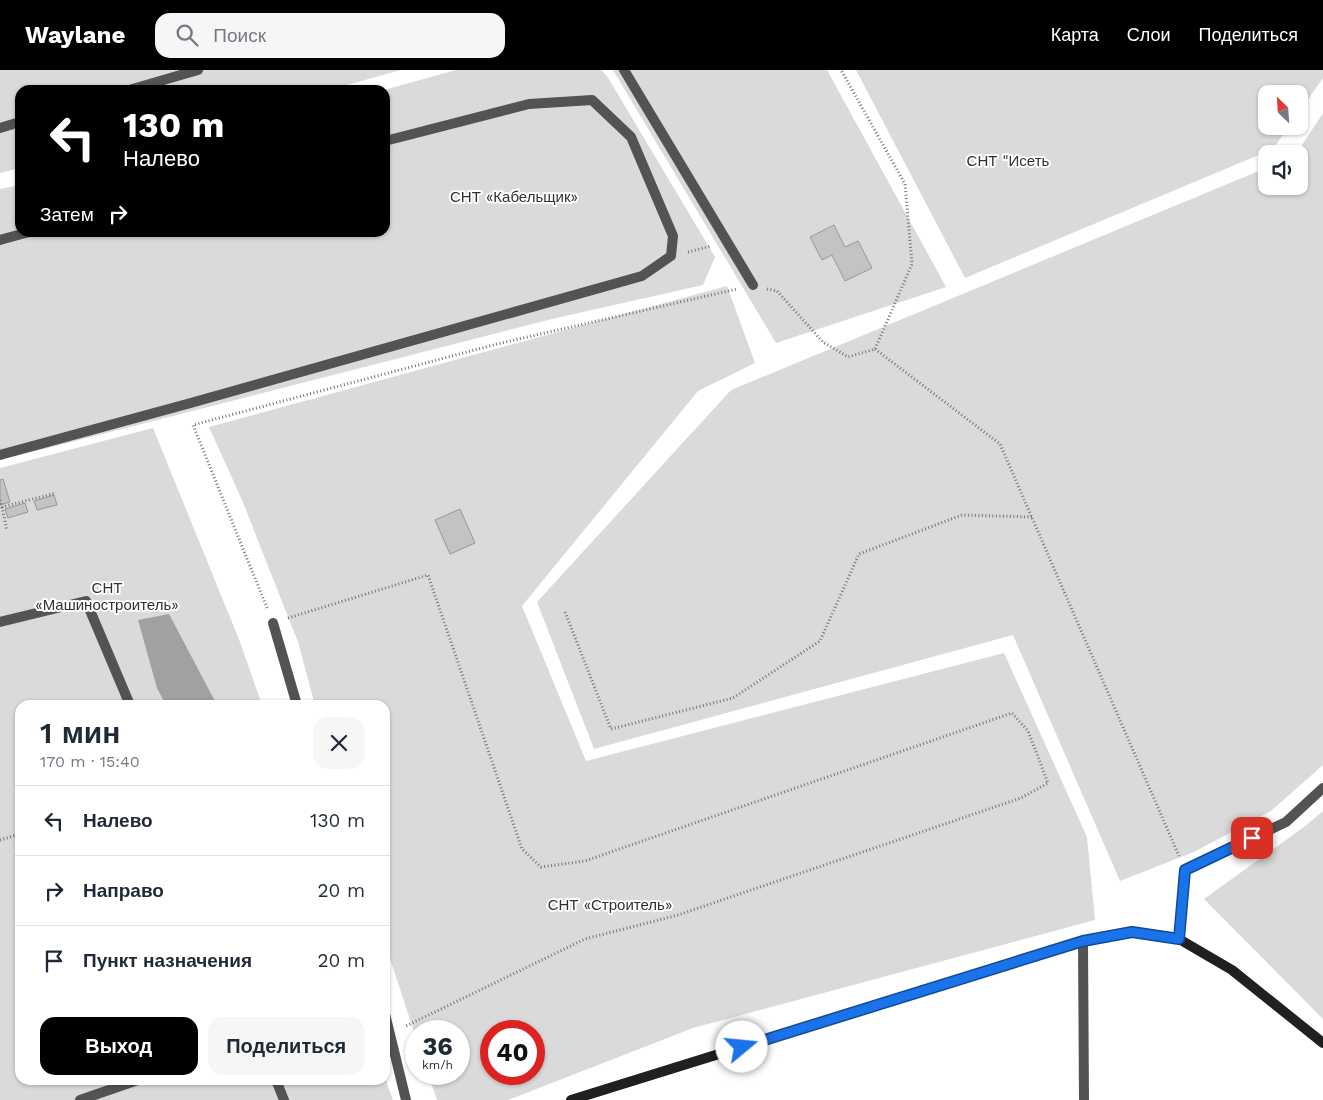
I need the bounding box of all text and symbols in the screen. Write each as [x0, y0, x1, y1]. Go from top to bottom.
search box [155, 13, 505, 58]
text: Waylane [25, 21, 125, 49]
icon: search [173, 21, 201, 49]
text: Поиск [213, 24, 266, 47]
text: Карта [1051, 24, 1099, 45]
text: Слои [1127, 24, 1171, 45]
text: Поделиться [1199, 24, 1298, 45]
north arrow [1258, 85, 1308, 135]
map controls [1258, 85, 1308, 195]
text: 130 m [123, 104, 224, 146]
icon: left [40, 105, 105, 170]
button: sound [1258, 145, 1308, 195]
text: Налево [123, 146, 200, 171]
park label: СНТ "Исеть [967, 152, 1050, 170]
park label: СНТ «Кабельщик» [450, 188, 578, 206]
icon: right [104, 200, 132, 228]
text: Затем [40, 203, 94, 226]
park label: СНТ «Машиностроитель» [35, 579, 179, 614]
text: 1 мин [40, 715, 120, 750]
button: close [313, 717, 365, 769]
text: 170 m · 15:40 [40, 752, 140, 771]
icon: left [40, 807, 68, 835]
text: Налево [83, 809, 153, 832]
text: 130 m [310, 809, 365, 832]
pin [1231, 817, 1273, 859]
icon: arrive [1238, 824, 1266, 852]
icon: right [40, 877, 68, 905]
text: Направо [83, 879, 164, 902]
text: 20 m [318, 879, 365, 902]
park label: СНТ «Строитель» [548, 896, 672, 914]
icon: arrive [40, 947, 68, 975]
text: Пункт назначения [83, 949, 252, 972]
text: 20 m [318, 949, 365, 972]
button: Выход [40, 1017, 198, 1075]
button: Поделиться [208, 1017, 365, 1075]
speed limit sign: 40 [480, 1020, 545, 1085]
position arrow [715, 1020, 767, 1072]
text: 36 [422, 1032, 453, 1061]
text: km/h [422, 1058, 453, 1072]

